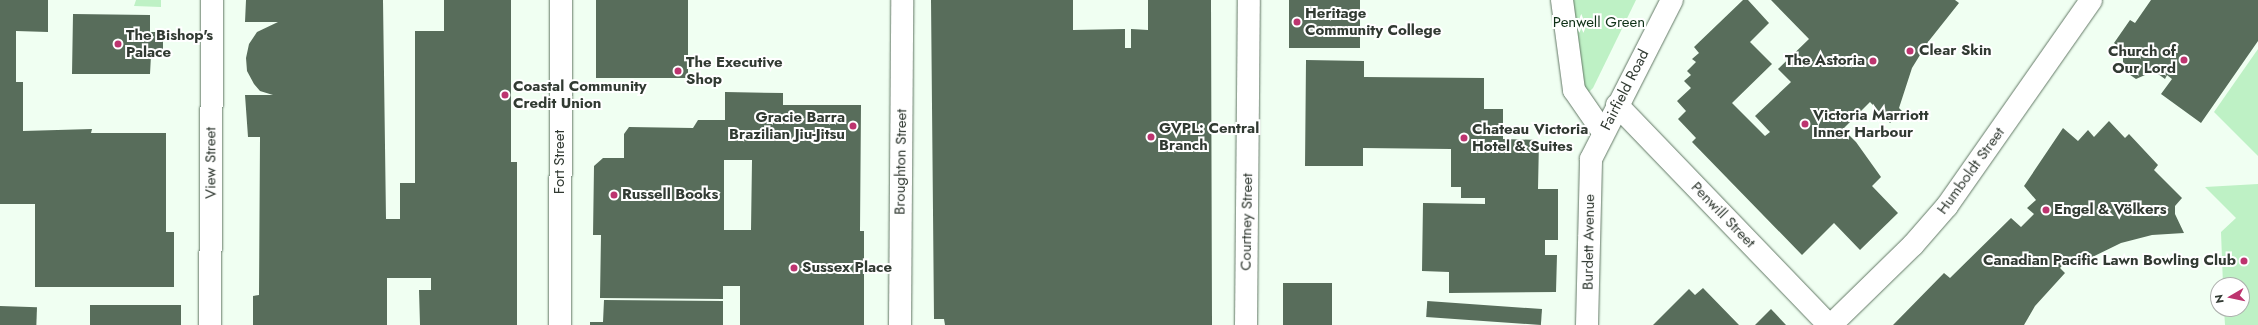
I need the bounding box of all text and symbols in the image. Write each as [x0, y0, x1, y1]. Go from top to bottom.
place label: Heritage Community College [1305, 4, 1441, 39]
park label: Penwell Green [1553, 14, 1645, 32]
marker: Heritage Community College [1292, 17, 1302, 27]
place label: The Bishop's Palace [126, 26, 213, 61]
marker: The Bishop's Palace [113, 39, 123, 49]
place label: Clear Skin [1919, 42, 1992, 60]
place label: Church of Our Lord [2108, 42, 2176, 77]
marker: Clear Skin [1904, 45, 1916, 57]
street label: Fairfield Road [1597, 47, 1653, 133]
place label: The Astoria [1785, 52, 1865, 70]
place label: The Executive Shop [686, 53, 783, 88]
marker: Church of Our Lord [2179, 55, 2189, 65]
marker: The Astoria [1868, 56, 1878, 66]
marker: The Executive Shop [673, 66, 683, 76]
place label: Coastal Community Credit Union [513, 77, 647, 112]
marker: Coastal Community Credit Union [500, 90, 510, 100]
place label: Victoria Marriott Inner Harbour [1813, 106, 1928, 141]
place label: Gracie Barra Brazilian Jiu-Jitsu [729, 108, 845, 143]
street label: Broughton Street [891, 109, 911, 215]
place label: GVPL: Central Branch [1159, 119, 1259, 154]
marker: Victoria Marriott Inner Harbour [1800, 119, 1810, 129]
place label: Chateau Victoria Hotel & Suites [1472, 120, 1588, 155]
marker: Gracie Barra Brazilian Jiu-Jitsu [848, 121, 858, 131]
street label: Humboldt Street [1933, 124, 2009, 218]
street label: View Street [202, 127, 220, 199]
street label: Fort Street [551, 130, 569, 194]
marker: GVPL: Central Branch [1146, 132, 1156, 142]
marker: Chateau Victoria Hotel & Suites [1459, 133, 1469, 143]
street label: Courtney Street [1237, 173, 1257, 271]
street label: Penwill Street [1687, 178, 1759, 252]
place label: Russell Books [622, 186, 718, 204]
marker: Russell Books [609, 190, 619, 200]
street label: Burdett Avenue [1579, 194, 1599, 290]
place label: Engel & Völkers [2054, 201, 2166, 219]
marker: Engel & Völkers [2041, 205, 2051, 215]
place label: Canadian Pacific Lawn Bowling Club [1983, 252, 2236, 270]
marker: Canadian Pacific Lawn Bowling Club [2239, 256, 2249, 266]
place label: Sussex Place [802, 259, 892, 277]
marker: Sussex Place [789, 263, 799, 273]
north arrow [2210, 277, 2250, 317]
text: N [2211, 293, 2228, 304]

